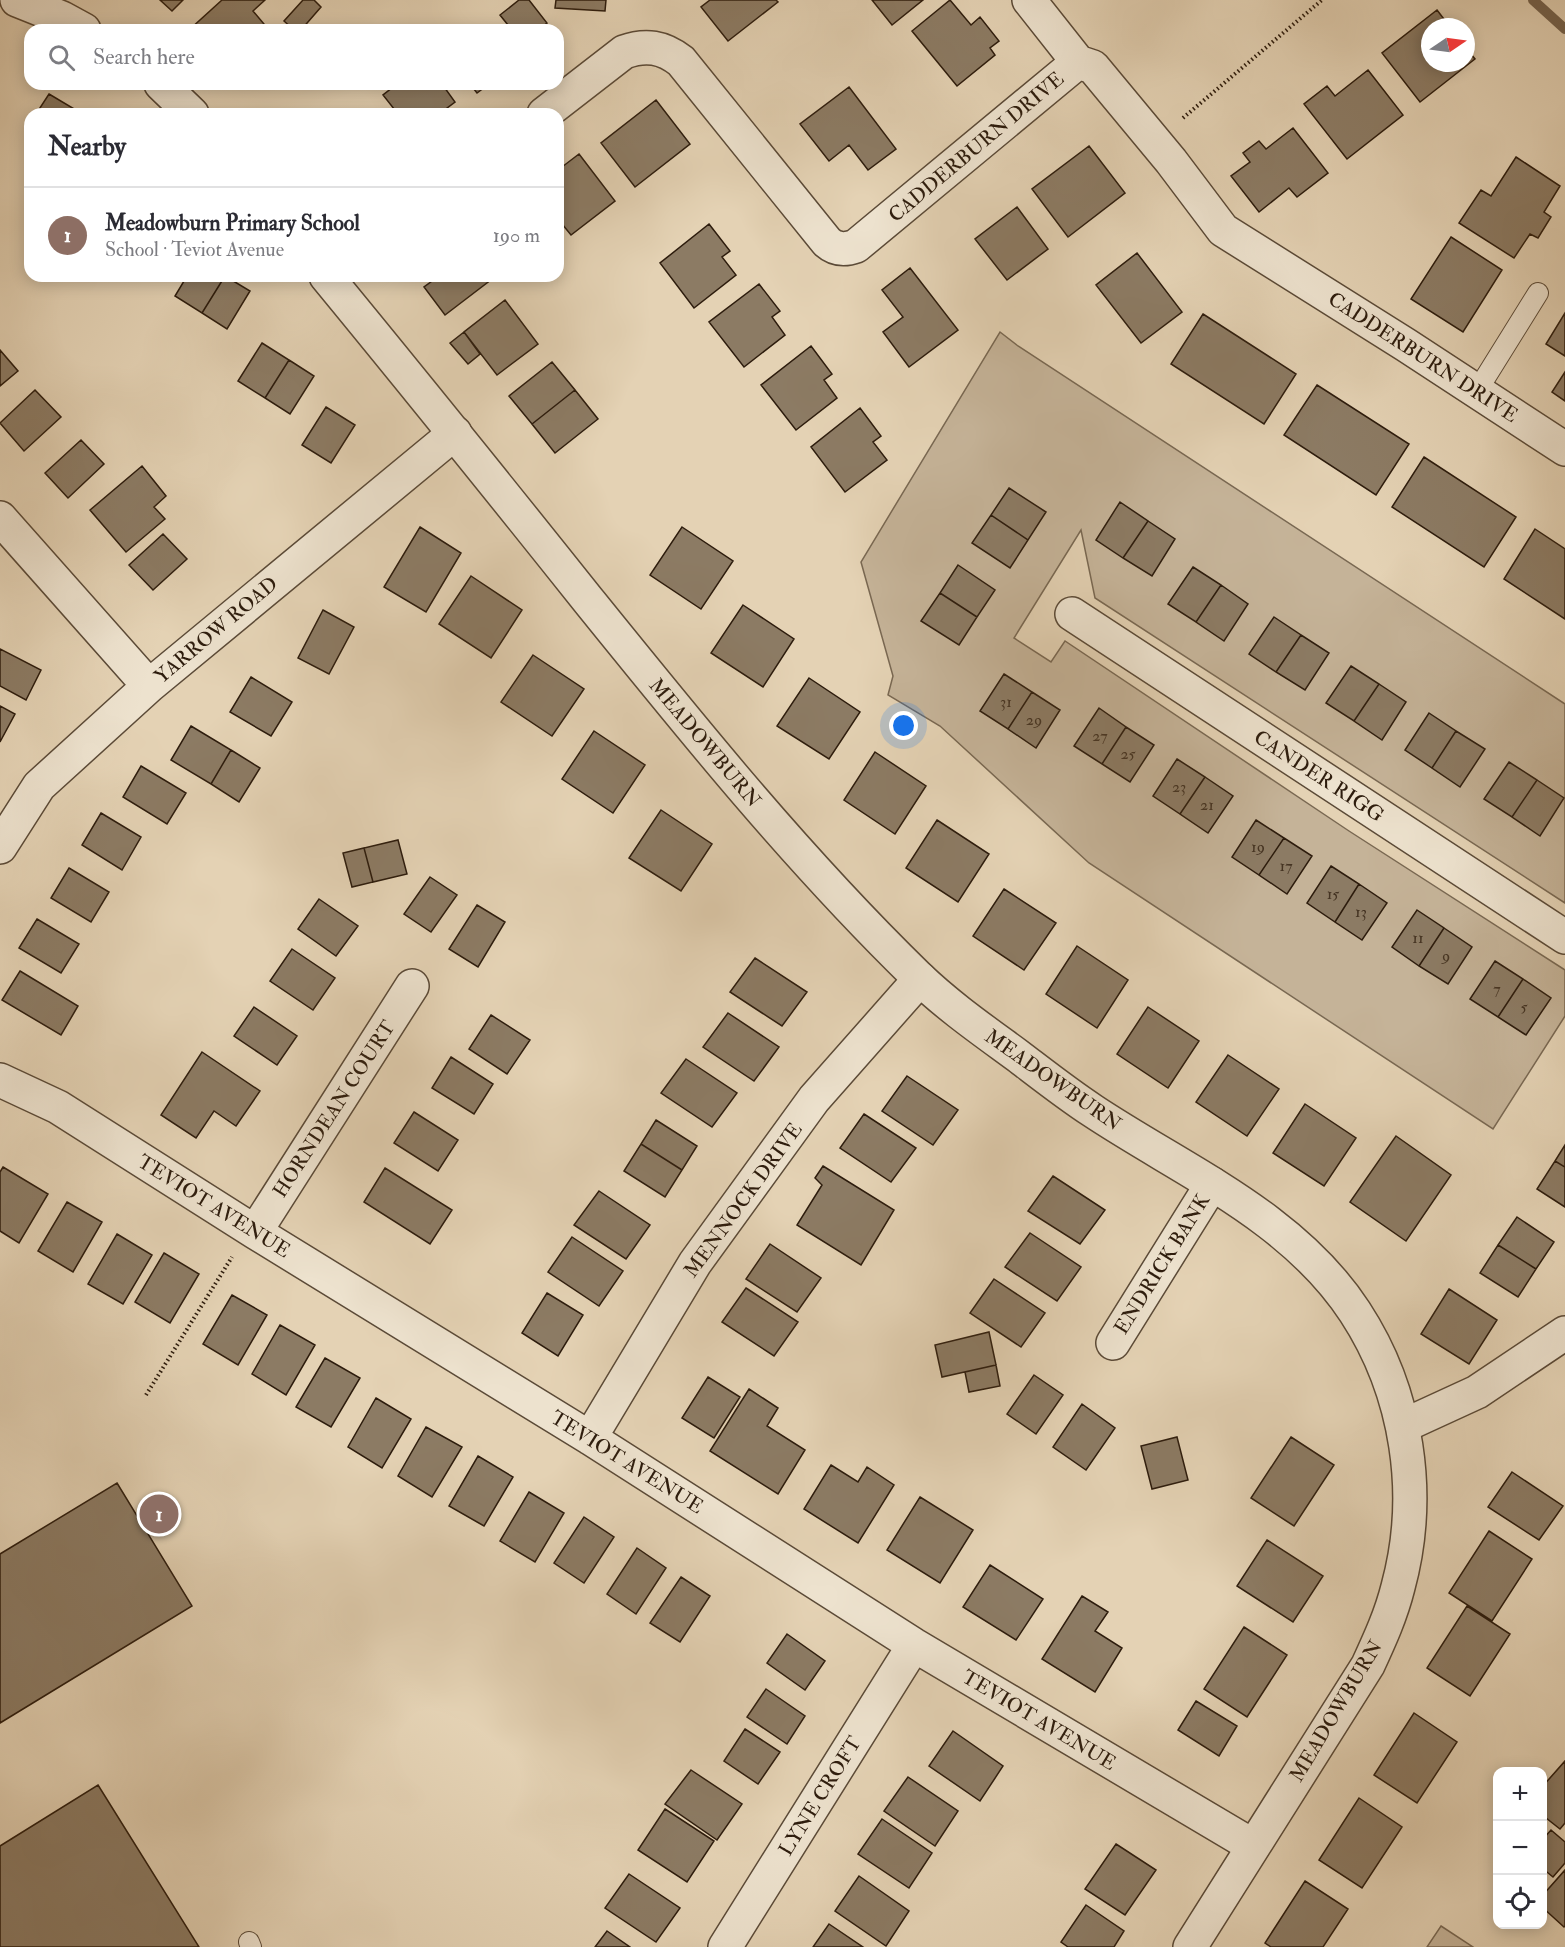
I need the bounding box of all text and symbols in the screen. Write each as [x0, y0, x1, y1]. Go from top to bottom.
north arrow [1421, 18, 1475, 72]
search box [24, 24, 564, 90]
icon: search [45, 41, 78, 74]
text: Search here [93, 43, 195, 71]
street label: CADDERBURN DRIVE [883, 66, 1069, 228]
text: Nearby [48, 131, 126, 163]
text: Meadowburn Primary School [105, 209, 360, 237]
text: 1 [64, 223, 71, 248]
text: 190 m [493, 223, 540, 248]
text: School · Teviot Avenue [105, 237, 284, 262]
street label: CADDERBURN DRIVE [1323, 286, 1523, 428]
street label: YARROW ROAD [149, 571, 283, 689]
street label: MEADOWBURN [644, 673, 766, 813]
house number: 31 [1000, 692, 1012, 712]
house number: 29 [1026, 710, 1042, 730]
your location [889, 711, 918, 740]
street label: CANDER RIGG [1249, 725, 1389, 827]
house number: 27 [1092, 726, 1108, 746]
house number: 25 [1120, 744, 1136, 764]
house number: 23 [1172, 777, 1186, 797]
house number: 21 [1200, 795, 1214, 815]
house number: 19 [1251, 837, 1265, 857]
house number: 17 [1279, 856, 1293, 876]
house number: 15 [1327, 884, 1339, 904]
house number: 13 [1355, 902, 1367, 922]
house number: 11 [1412, 928, 1424, 948]
house number: 9 [1441, 946, 1450, 966]
house number: 7 [1493, 979, 1501, 999]
house number: 5 [1520, 997, 1528, 1017]
street label: HORNDEAN COURT [267, 1016, 401, 1202]
street label: MEADOWBURN [980, 1024, 1126, 1136]
street label: MENNOCK DRIVE [678, 1118, 808, 1282]
street label: TEVIOT AVENUE [133, 1149, 295, 1263]
street label: ENDRICK BANK [1109, 1188, 1216, 1339]
street label: TEVIOT AVENUE [546, 1405, 708, 1519]
pin: 1 [140, 1492, 178, 1537]
street label: MEADOWBURN [1284, 1636, 1388, 1786]
street label: TEVIOT AVENUE [957, 1664, 1121, 1776]
street label: LYNE CROFT [773, 1731, 867, 1861]
map controls [1493, 1767, 1547, 1929]
button: + [1493, 1767, 1547, 1821]
button: − [1493, 1821, 1547, 1875]
button: locate [1493, 1875, 1547, 1929]

